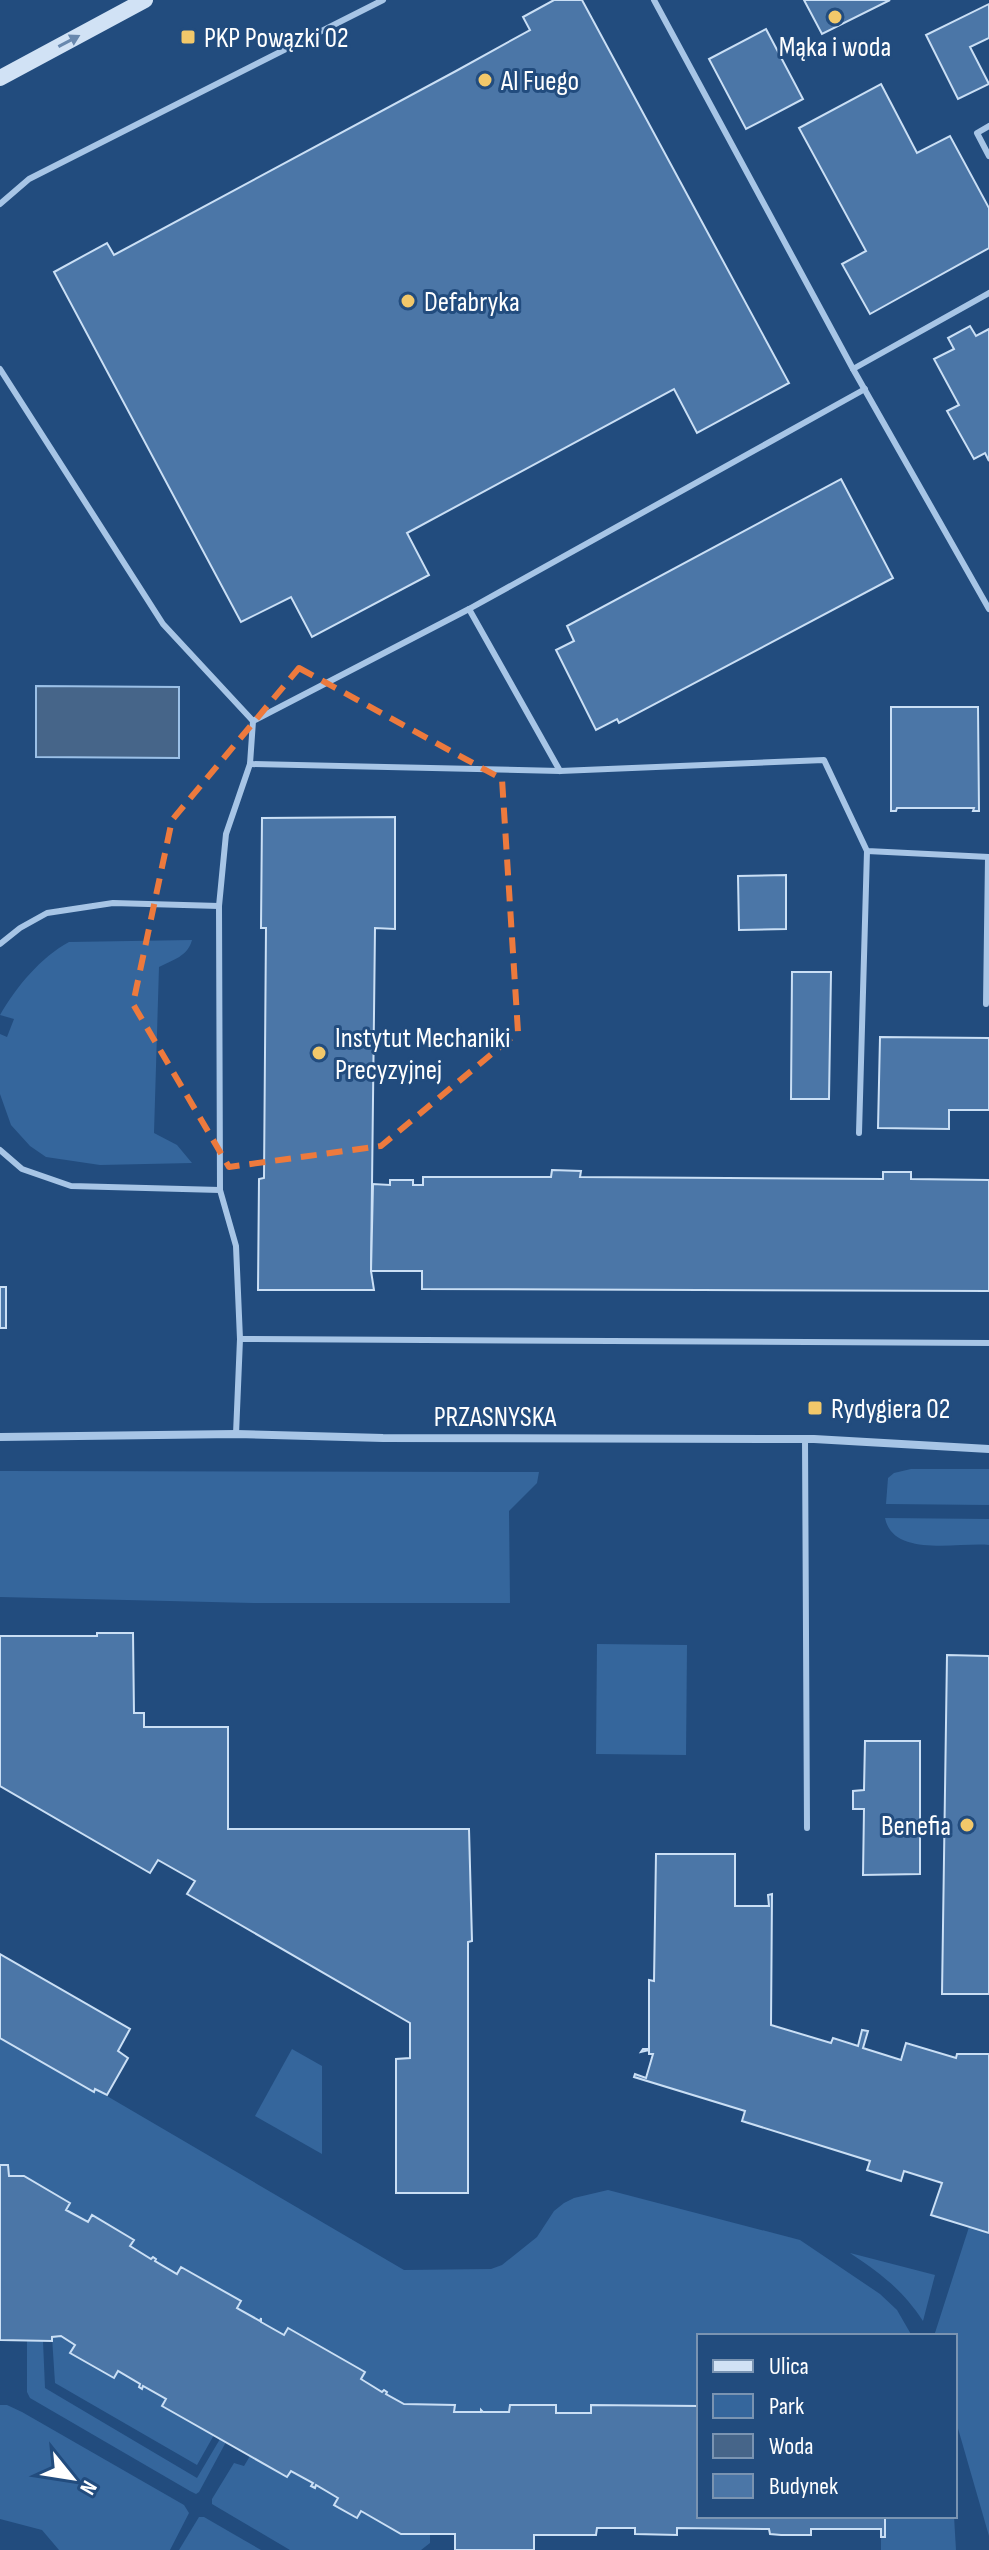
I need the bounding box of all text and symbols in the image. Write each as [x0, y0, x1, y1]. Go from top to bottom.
marker: Mąka i woda [826, 8, 844, 26]
place label: PKP Powązki 02 [204, 22, 349, 55]
marker: PKP Powązki 02 [179, 28, 197, 46]
place label: Mąka i woda [779, 31, 891, 64]
one-way arrow [57, 35, 80, 48]
place label: Al Fuego [500, 65, 579, 98]
marker: Al Fuego [476, 71, 494, 89]
place label: Defabryka [424, 286, 520, 319]
marker: Defabryka [399, 292, 417, 310]
place label: Instytut Mechaniki Precyzyjnej [335, 1022, 511, 1087]
marker: Instytut Mechaniki Precyzyjnej [310, 1044, 328, 1062]
place label: Rydygiera 02 [831, 1393, 950, 1426]
marker: Rydygiera 02 [806, 1399, 824, 1417]
street label: PRZASNYSKA [434, 1401, 557, 1434]
place label: Benefia [881, 1810, 951, 1843]
marker: Benefia [958, 1816, 976, 1834]
legend [697, 2334, 957, 2518]
text: Ulica [769, 2352, 809, 2381]
text: Park [769, 2392, 804, 2421]
text: Woda [769, 2432, 813, 2461]
north arrow [32, 2438, 112, 2518]
text: Budynek [769, 2472, 838, 2501]
text: N [73, 2475, 103, 2499]

